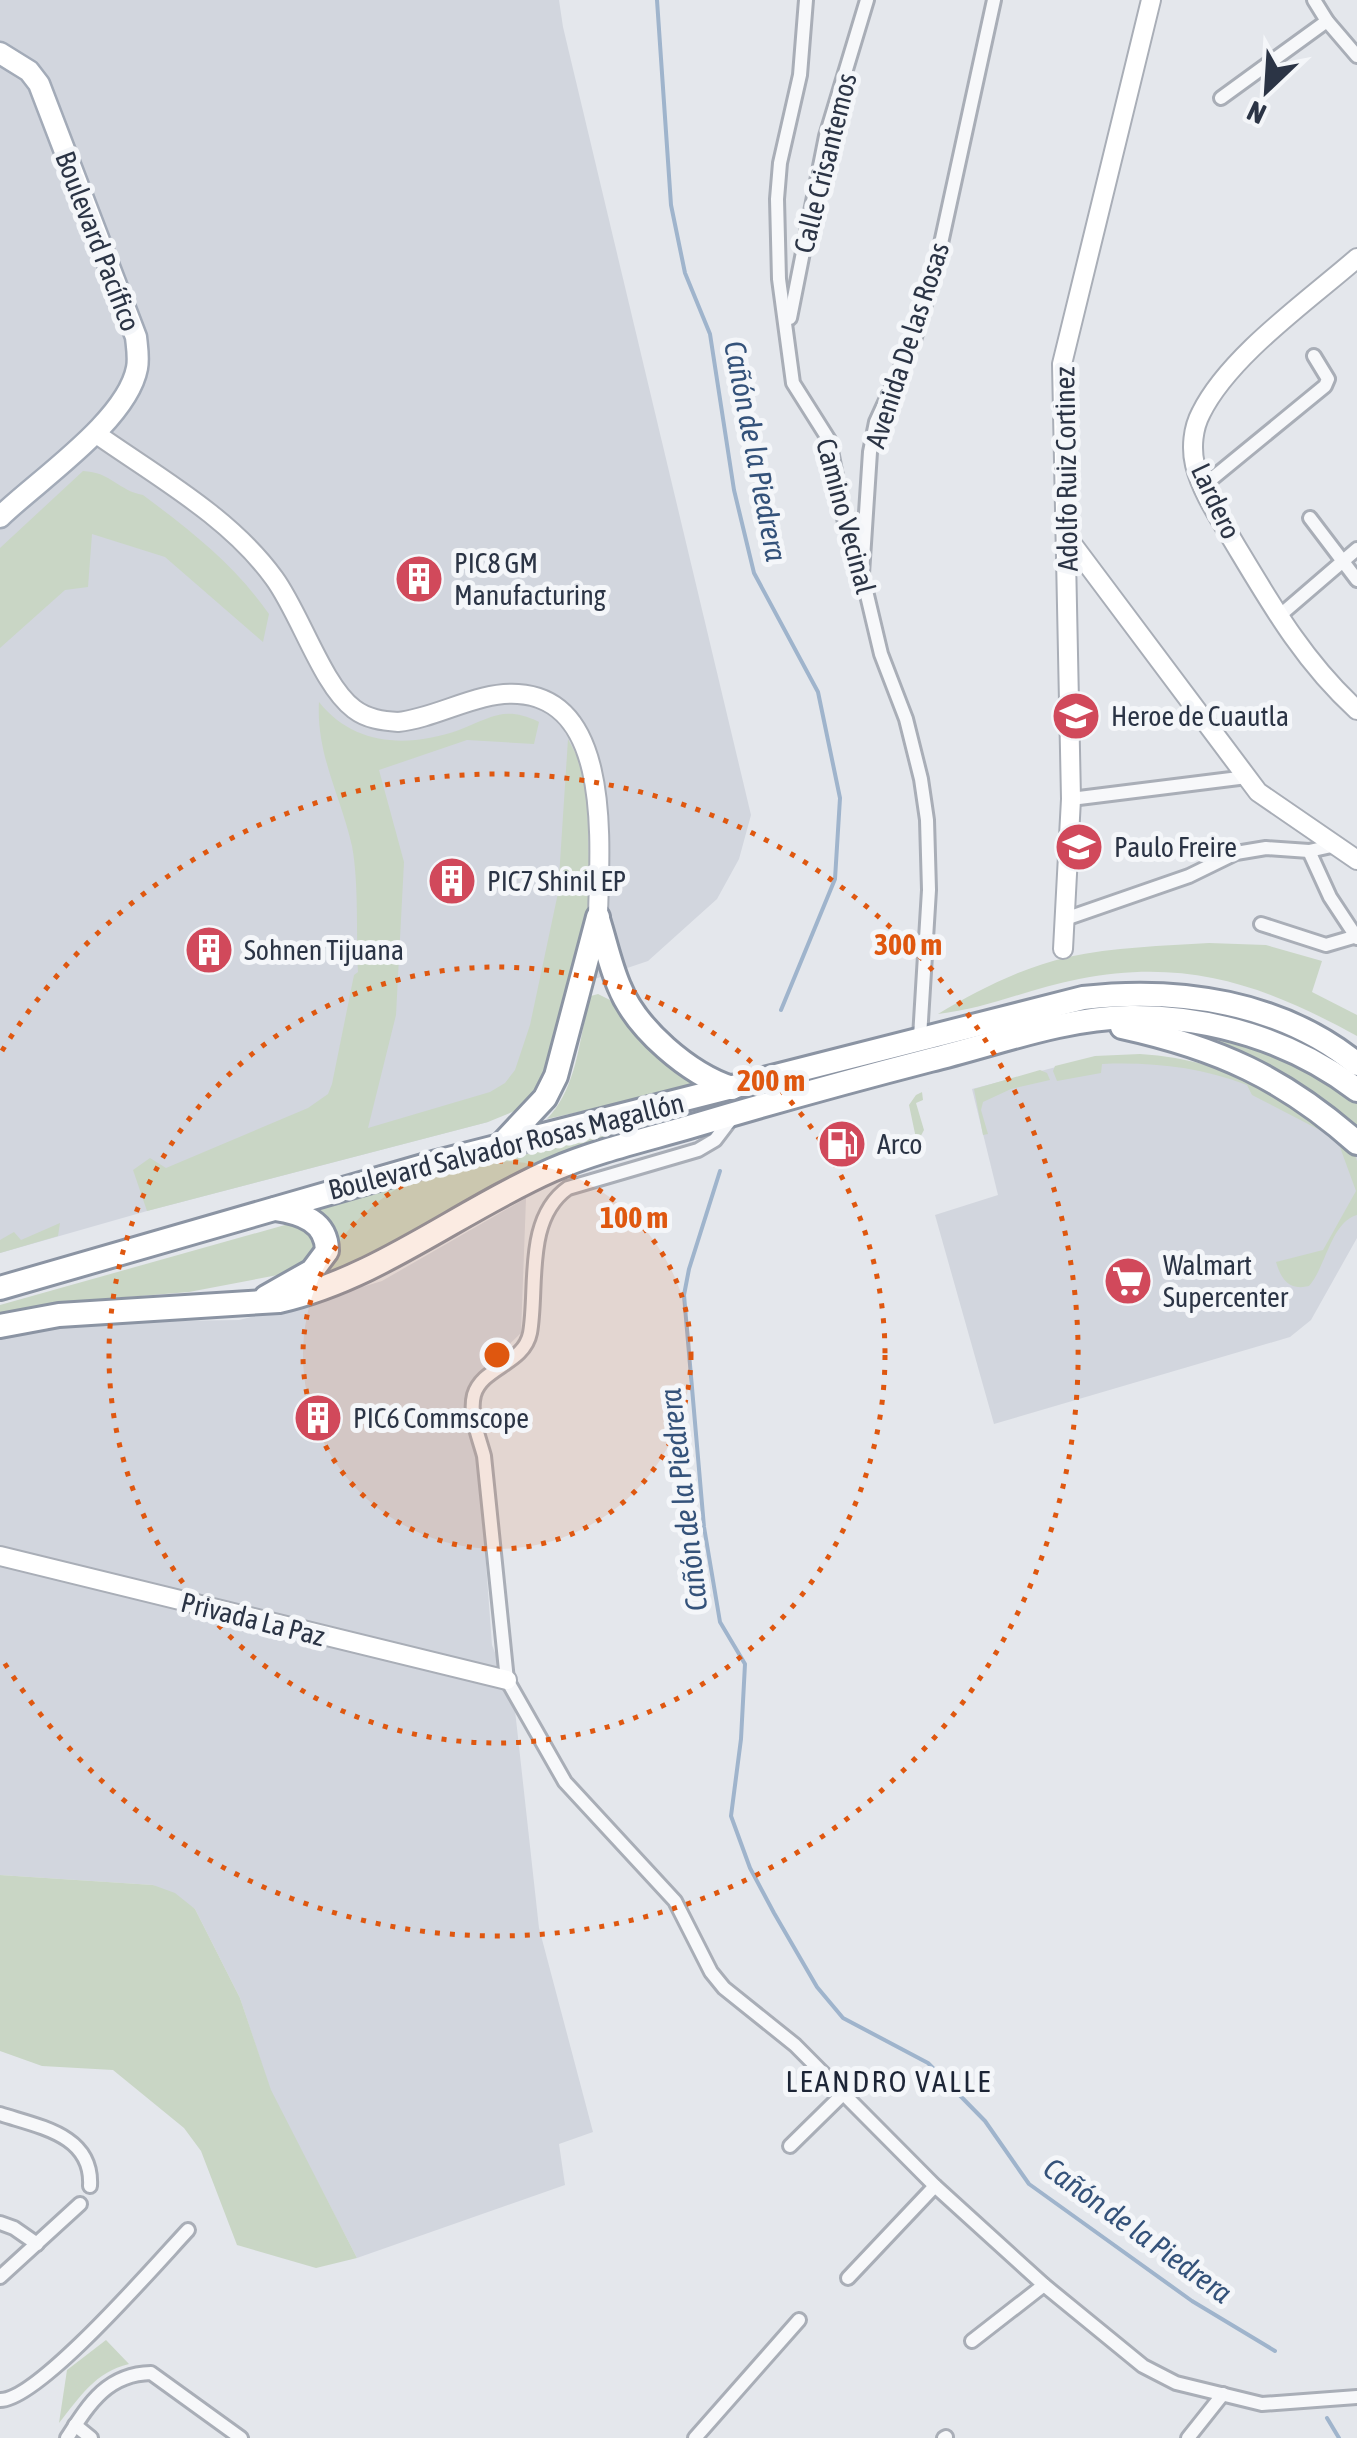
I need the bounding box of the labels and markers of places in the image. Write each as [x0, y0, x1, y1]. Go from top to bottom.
place label: PIC8 GM Manufacturing [454, 547, 606, 611]
building icon: PIC8 GM Manufacturing [393, 553, 445, 605]
school or university icon: Heroe de Cuautla [1050, 690, 1102, 742]
place label: Heroe de Cuautla [1111, 700, 1289, 732]
school or university icon: Paulo Freire [1053, 821, 1105, 873]
place label: Paulo Freire [1114, 831, 1237, 863]
building icon: PIC7 Shinil EP [426, 855, 478, 907]
place label: PIC7 Shinil EP [487, 865, 626, 897]
building icon: Sohnen Tijuana [183, 924, 235, 976]
place label: Sohnen Tijuana [244, 934, 404, 966]
fuel station icon: Arco [816, 1118, 868, 1170]
place label: Arco [877, 1128, 923, 1160]
place label: Walmart Supercenter [1163, 1249, 1289, 1313]
supermarket icon: Walmart Supercenter [1102, 1255, 1154, 1307]
centre of rings [479, 1337, 515, 1373]
building icon: PIC6 Commscope [292, 1392, 344, 1444]
place label: PIC6 Commscope [353, 1402, 529, 1434]

